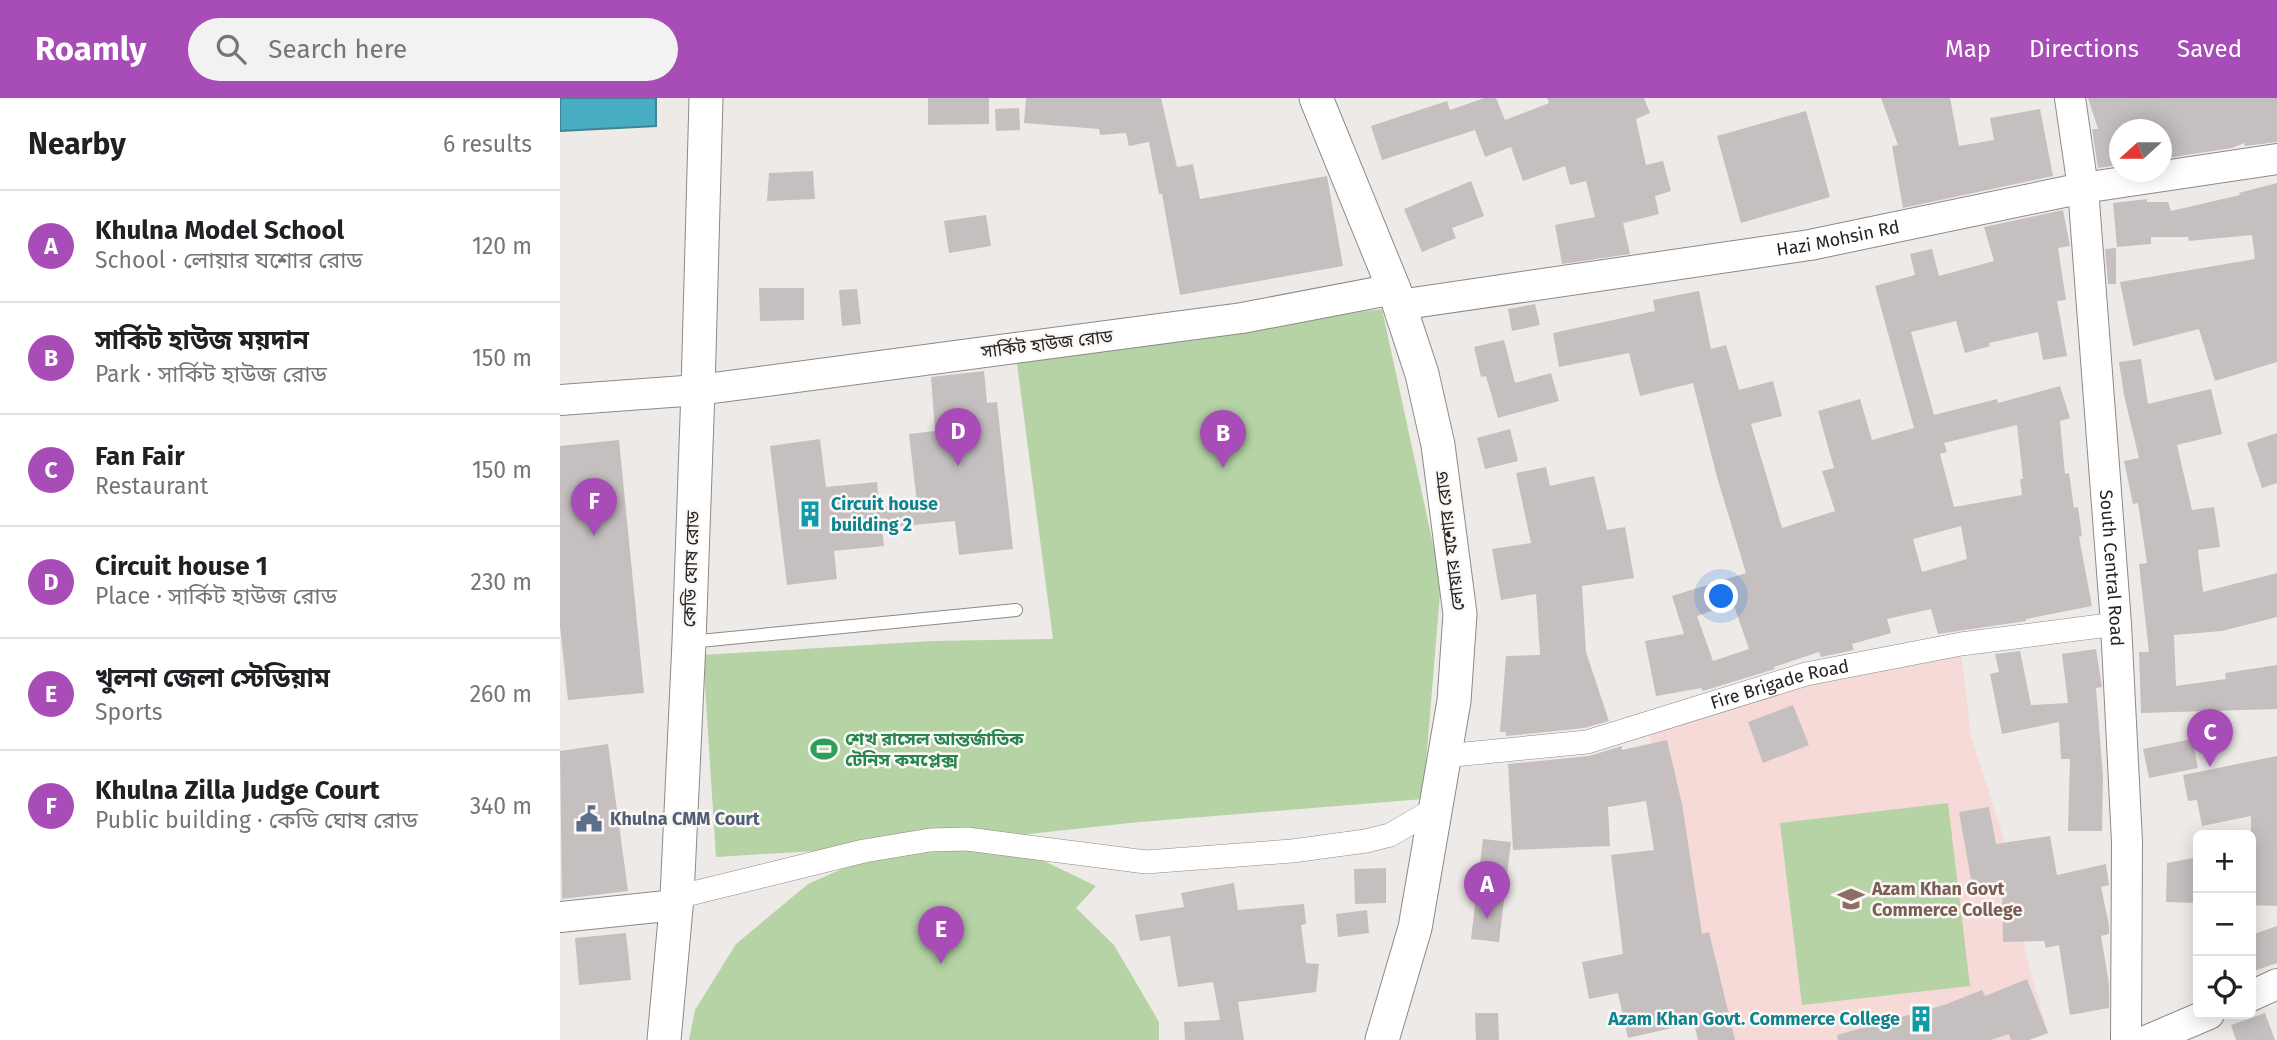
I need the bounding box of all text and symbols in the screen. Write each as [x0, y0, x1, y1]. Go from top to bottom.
search box [188, 18, 678, 81]
text: Roamly [35, 29, 146, 69]
icon: search [212, 30, 250, 68]
text: Search here [268, 34, 407, 65]
text: Map [1945, 35, 1991, 63]
text: Directions [2029, 35, 2139, 63]
text: Saved [2177, 35, 2242, 63]
north arrow [2109, 119, 2172, 182]
text: Nearby [28, 126, 126, 162]
text: 6 results [443, 130, 532, 158]
text: Khulna Model School [95, 215, 344, 246]
street label: Hazi Mohsin Rd [1775, 216, 1902, 261]
text: A [44, 232, 58, 260]
text: 120 m [472, 232, 532, 260]
text: School · লোয়ার যশোর রোড [95, 246, 363, 274]
text: সার্কিট হাউজ ময়দান [95, 325, 309, 356]
street label: সার্কিট হাউজ রোড [979, 325, 1114, 363]
text: B [44, 344, 58, 372]
text: 150 m [472, 344, 532, 372]
text: Park · সার্কিট হাউজ রোড [95, 360, 327, 388]
pin: D [935, 408, 981, 466]
pin: B [1200, 410, 1246, 468]
text: Fan Fair [95, 441, 185, 472]
text: C [44, 456, 58, 484]
text: 150 m [472, 456, 532, 484]
street label: লোয়ার যশোর রোড [1431, 470, 1469, 612]
text: Restaurant [95, 472, 208, 500]
pin: F [571, 478, 617, 536]
street label: South Central Road [2095, 489, 2128, 647]
place label: Circuit house building 2 [831, 493, 938, 536]
building icon: Circuit house building 2 [795, 499, 825, 529]
street label: কেডি ঘোষ রোড [678, 510, 704, 628]
text: Circuit house 1 [95, 551, 268, 582]
text: D [44, 568, 58, 596]
text: 230 m [471, 568, 532, 596]
your location [1704, 579, 1738, 613]
text: Place · সার্কিট হাউজ রোড [95, 582, 337, 610]
street label: Fire Brigade Road [1708, 655, 1851, 714]
text: খুলনা জেলা স্টেডিয়াম [95, 663, 330, 694]
text: E [45, 680, 57, 708]
text: 260 m [470, 680, 532, 708]
text: Sports [95, 698, 163, 726]
pin: C [2187, 709, 2233, 767]
place label: শেখ রাসেল আন্তর্জাতিক টেনিস কমপ্লেক্স [845, 728, 1024, 771]
sports icon: শেখ রাসেল আন্তর্জাতিক টেনিস কমপ্লেক্স [809, 734, 839, 764]
text: Khulna Zilla Judge Court [95, 775, 380, 806]
text: F [45, 792, 57, 820]
text: 340 m [470, 792, 532, 820]
public building icon: Khulna CMM Court [574, 804, 604, 834]
text: Public building · কেডি ঘোষ রোড [95, 806, 418, 834]
place label: Khulna CMM Court [610, 808, 761, 830]
map controls [2193, 830, 2256, 1019]
button: + [2193, 830, 2256, 893]
pin: A [1464, 861, 1510, 919]
place label: Azam Khan Govt Commerce College [1871, 878, 2023, 921]
school or university icon: Azam Khan Govt Commerce College [1836, 884, 1866, 914]
button: − [2193, 893, 2256, 956]
pin: E [918, 906, 964, 964]
button: locate [2193, 956, 2256, 1019]
building icon: Azam Khan Govt. Commerce College [1906, 1004, 1936, 1034]
place label: Azam Khan Govt. Commerce College [1607, 1008, 1900, 1030]

